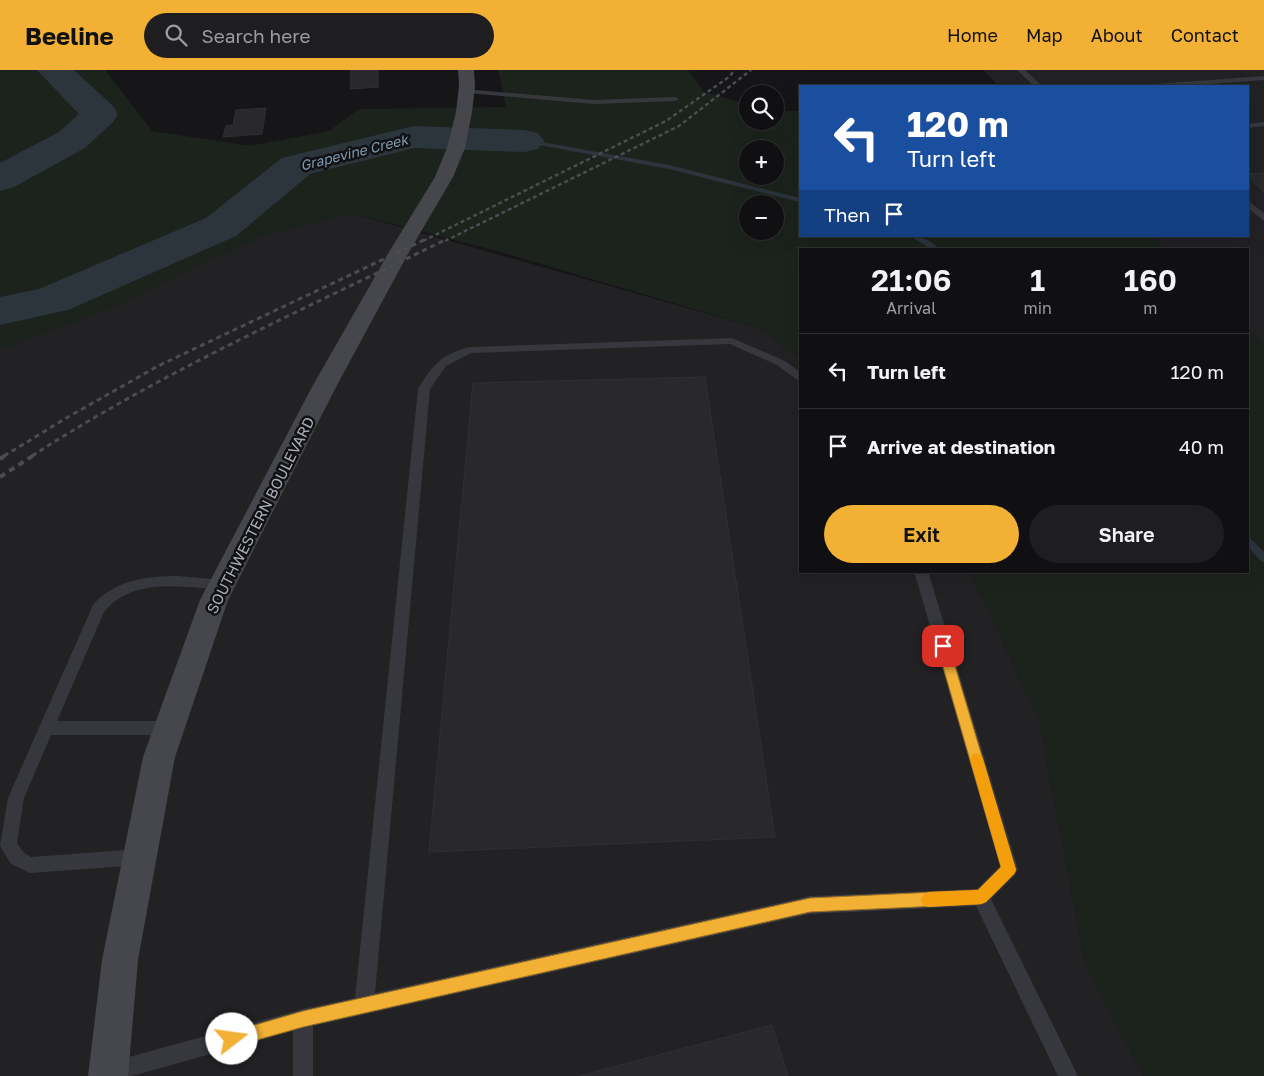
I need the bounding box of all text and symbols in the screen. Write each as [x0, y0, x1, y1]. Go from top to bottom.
search box [144, 13, 494, 58]
text: Beeline [25, 21, 114, 50]
icon: search [162, 21, 190, 49]
text: Search here [202, 24, 310, 47]
text: Home [947, 24, 998, 46]
text: Map [1026, 24, 1063, 46]
text: About [1091, 24, 1143, 46]
text: Contact [1171, 24, 1239, 46]
map controls [739, 85, 784, 240]
button: search [739, 85, 784, 130]
text: 120 m [907, 103, 1009, 145]
icon: left [824, 105, 889, 170]
water label: Grapevine Creek [298, 130, 412, 174]
button: + [739, 140, 784, 185]
text: Turn left [907, 145, 996, 172]
button: − [739, 195, 784, 240]
icon: arrive [880, 200, 908, 228]
text: Then [824, 203, 870, 226]
text: 21:06 [871, 262, 951, 298]
text: 1 [1030, 262, 1045, 298]
text: 160 [1124, 262, 1177, 298]
text: Arrival [886, 298, 936, 318]
text: min [1023, 298, 1052, 318]
text: m [1143, 298, 1157, 318]
icon: left [824, 357, 852, 385]
text: Turn left [867, 360, 946, 383]
text: 120 m [1170, 360, 1224, 383]
street label: SOUTHWESTERN BOULEVARD [202, 414, 318, 616]
icon: arrive [824, 432, 852, 460]
text: Arrive at destination [867, 435, 1055, 458]
text: 40 m [1179, 435, 1224, 458]
button: Exit [824, 505, 1019, 563]
button: Share [1029, 505, 1224, 563]
pin [922, 625, 964, 667]
icon: arrive [929, 632, 957, 660]
position arrow [205, 1012, 257, 1064]

